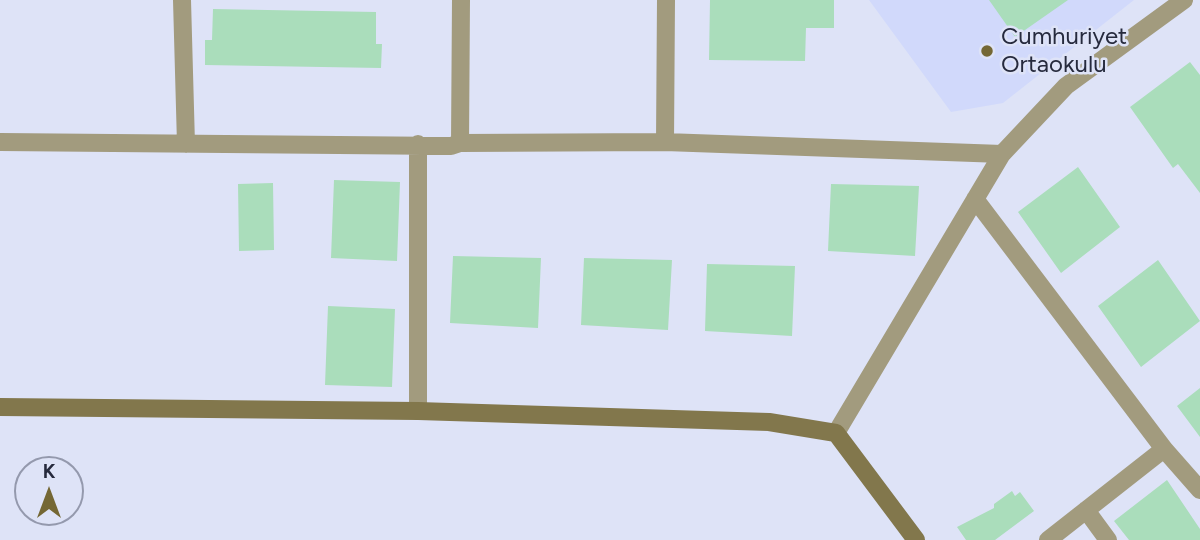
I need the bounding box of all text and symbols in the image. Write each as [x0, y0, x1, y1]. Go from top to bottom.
place label: Cumhuriyet Ortaokulu [1001, 23, 1127, 79]
marker: Cumhuriyet Ortaokulu [979, 43, 995, 59]
north arrow [14, 456, 84, 526]
text: K [43, 460, 55, 483]

